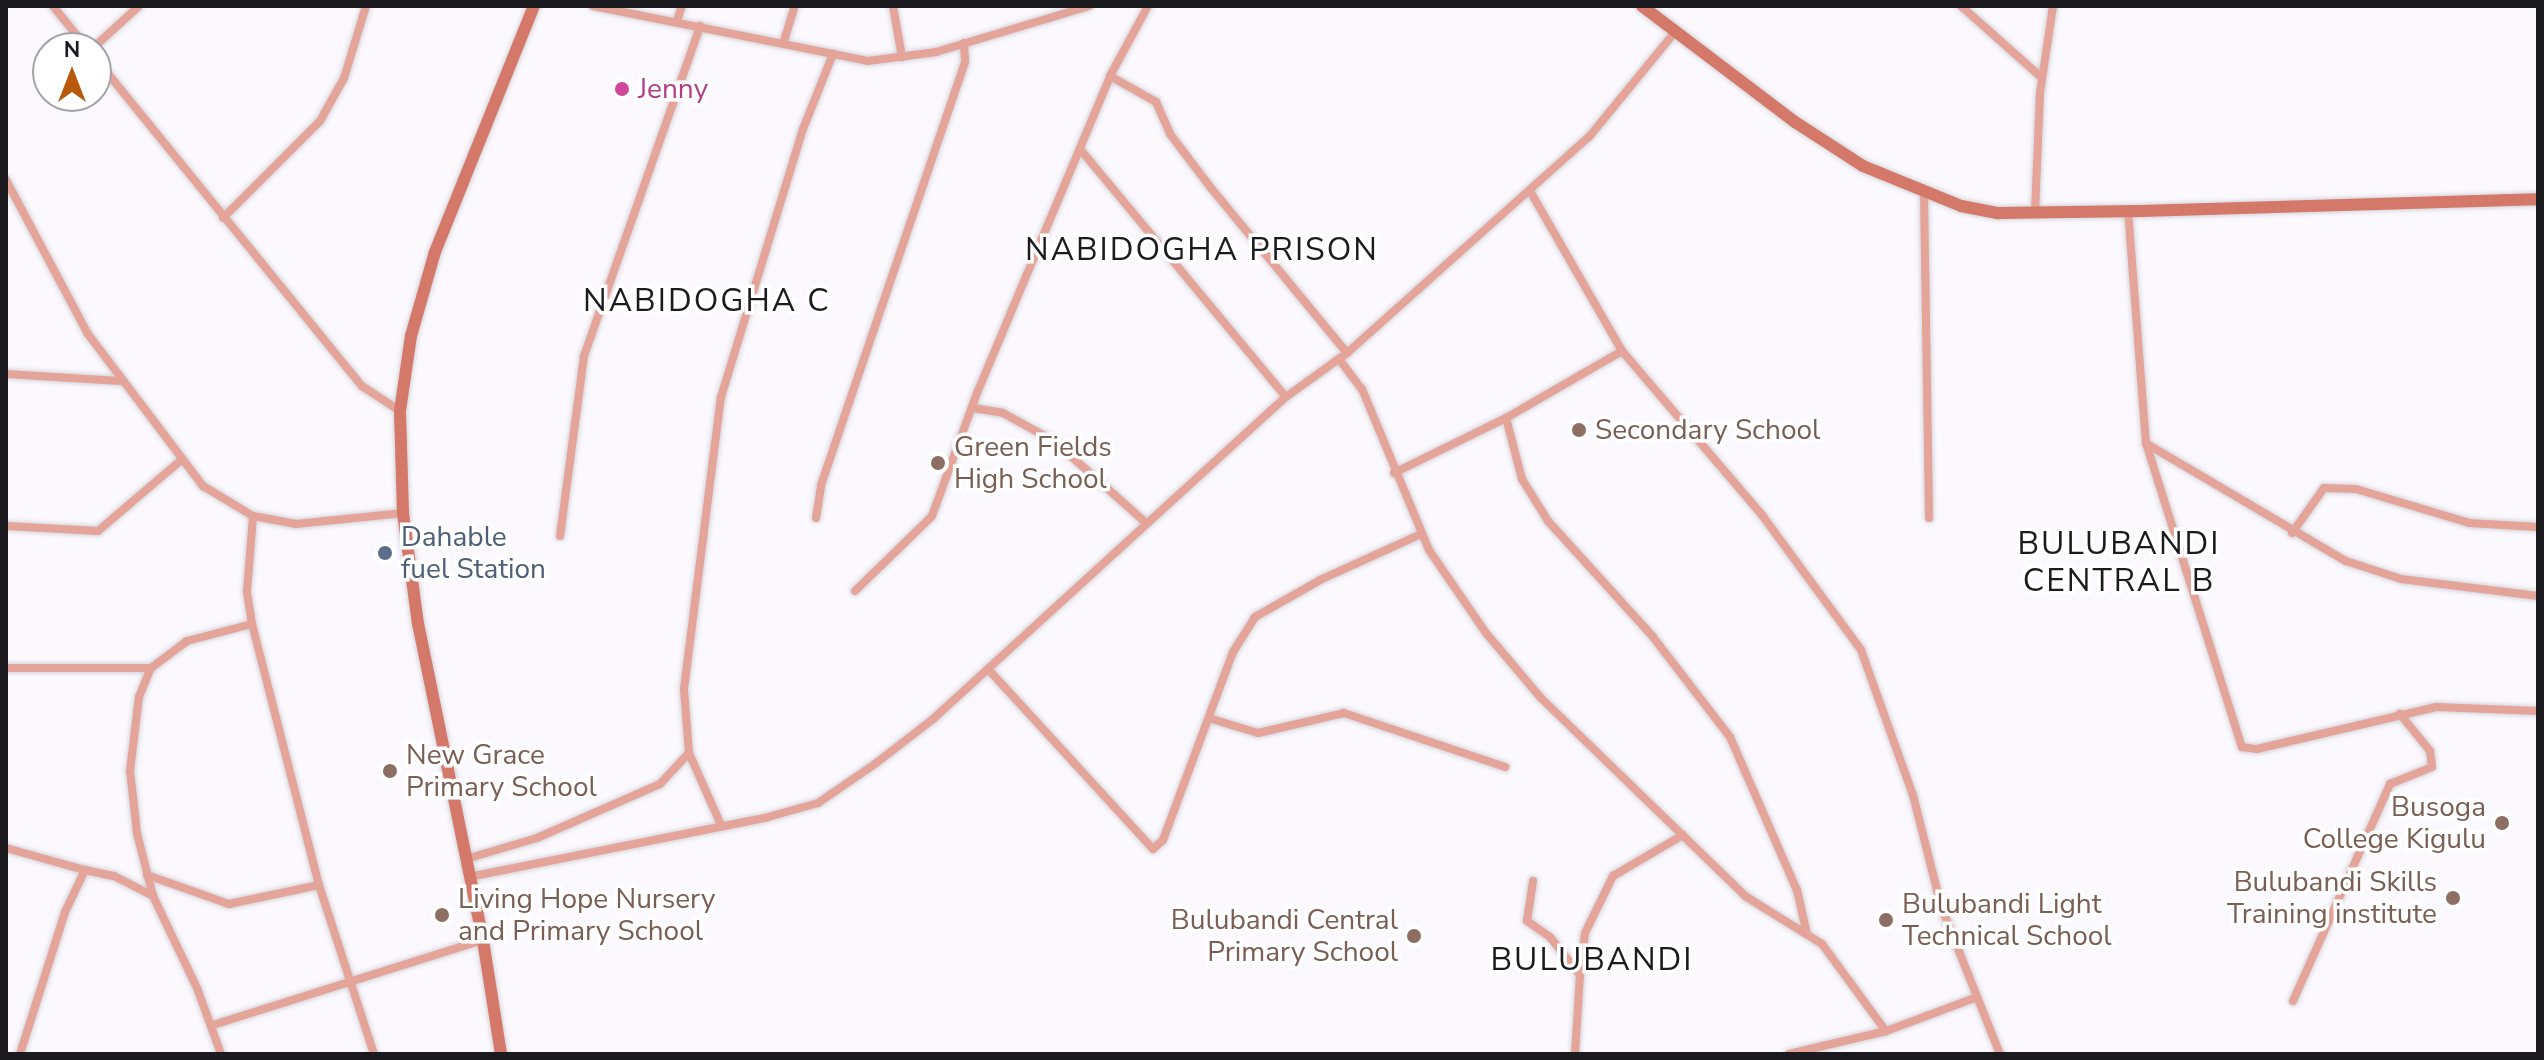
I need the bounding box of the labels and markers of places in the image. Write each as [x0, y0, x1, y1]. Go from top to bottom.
place label: Jenny [638, 72, 708, 106]
marker: Jenny [613, 80, 631, 98]
place label: Secondary School [1595, 413, 1820, 447]
marker: Secondary School [1570, 421, 1588, 439]
place label: Green Fields High School [954, 430, 1112, 496]
marker: Green Fields High School [929, 454, 947, 472]
place label: Dahable fuel Station [401, 520, 546, 586]
marker: Dahable fuel Station [376, 544, 394, 562]
place label: New Grace Primary School [406, 738, 597, 804]
marker: New Grace Primary School [381, 762, 399, 780]
place label: Busoga College Kigulu [2303, 790, 2486, 856]
marker: Busoga College Kigulu [2493, 814, 2511, 832]
place label: Bulubandi Skills Training institute [2227, 865, 2437, 931]
place label: Living Hope Nursery and Primary School [458, 882, 715, 948]
place label: Bulubandi Light Technical School [1902, 887, 2112, 953]
marker: Bulubandi Skills Training institute [2444, 889, 2462, 907]
place label: Bulubandi Central Primary School [1171, 903, 1398, 969]
marker: Living Hope Nursery and Primary School [433, 906, 451, 924]
marker: Bulubandi Light Technical School [1877, 911, 1895, 929]
marker: Bulubandi Central Primary School [1405, 927, 1423, 945]

